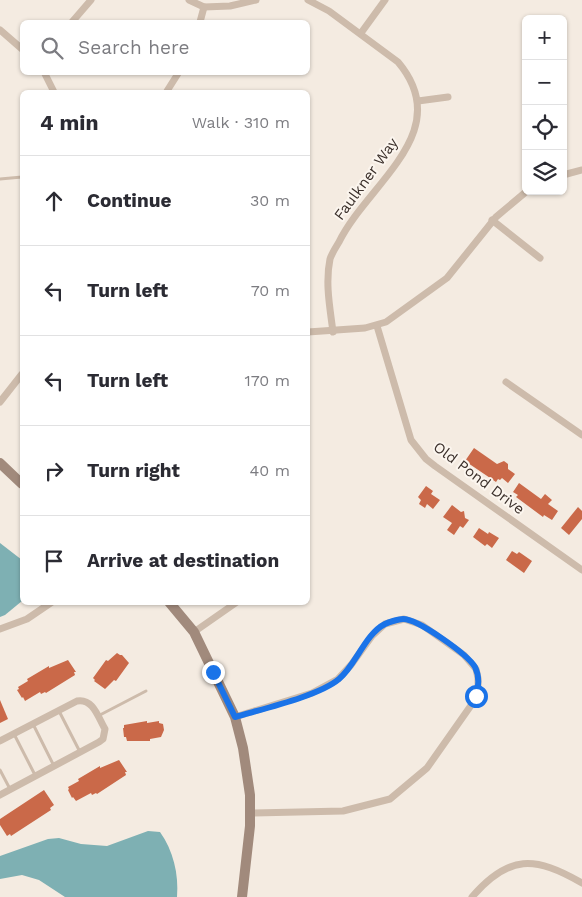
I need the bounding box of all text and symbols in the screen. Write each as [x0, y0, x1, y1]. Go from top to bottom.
map controls [522, 15, 567, 195]
button: + [522, 15, 567, 60]
search box [20, 20, 310, 75]
icon: search [38, 34, 66, 62]
text: Search here [78, 36, 189, 59]
button: − [522, 60, 567, 105]
button: locate [522, 105, 567, 150]
text: 4 min [40, 110, 98, 135]
text: Walk · 310 m [192, 113, 290, 132]
street label: Faulkner Way [330, 134, 402, 224]
button: layers [522, 150, 567, 195]
icon: ahead [40, 187, 68, 215]
text: Continue [87, 189, 171, 212]
text: 30 m [250, 191, 290, 210]
icon: left [40, 277, 68, 305]
text: Turn left [87, 279, 168, 302]
text: 70 m [251, 281, 290, 300]
icon: left [40, 367, 68, 395]
text: Turn left [87, 369, 168, 392]
text: 170 m [244, 371, 290, 390]
street label: Old Pond Drive [430, 438, 528, 518]
icon: right [40, 457, 68, 485]
text: Turn right [87, 459, 180, 482]
text: 40 m [250, 461, 290, 480]
icon: arrive [40, 547, 68, 575]
text: Arrive at destination [87, 549, 279, 572]
route end [202, 661, 225, 684]
route start [465, 685, 488, 708]

